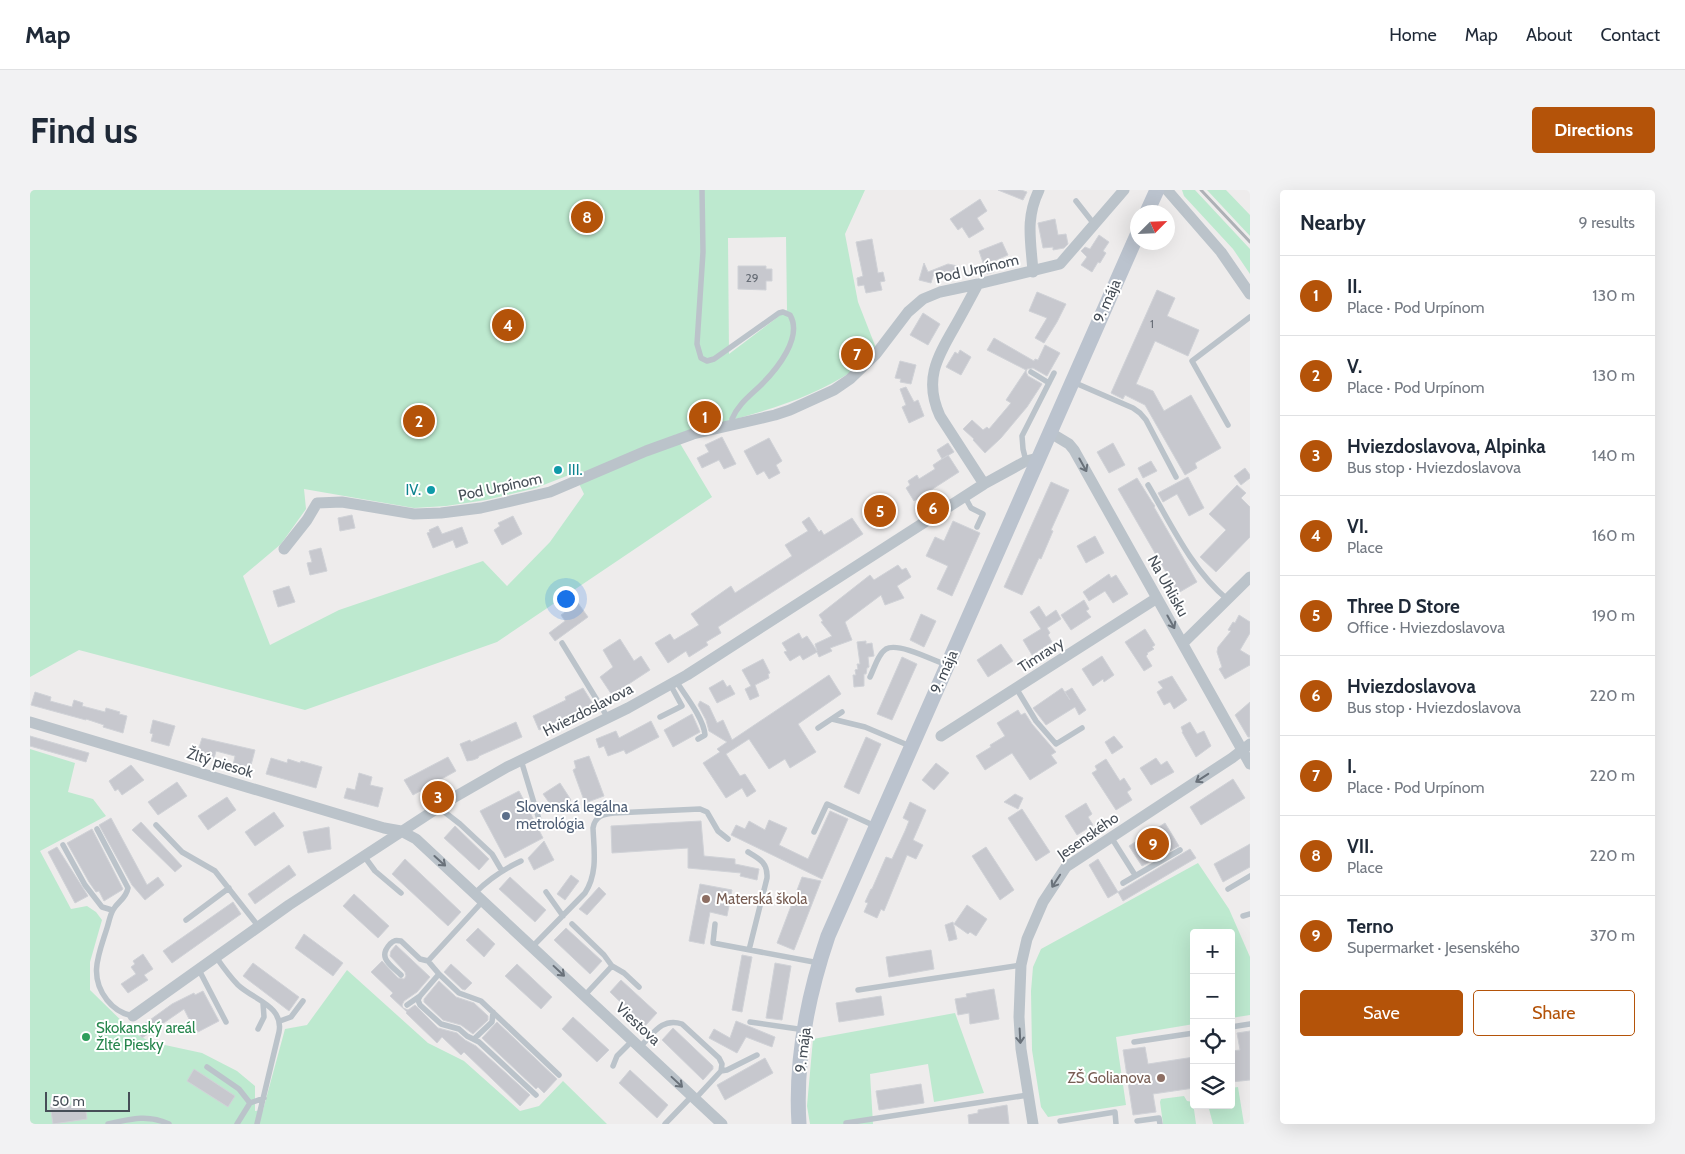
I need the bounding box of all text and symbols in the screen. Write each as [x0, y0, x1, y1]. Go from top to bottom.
text: Map [25, 20, 71, 49]
text: Home [1389, 24, 1437, 46]
text: Map [1465, 24, 1498, 46]
text: About [1526, 24, 1572, 46]
text: Contact [1600, 24, 1660, 46]
button: Directions [1532, 107, 1655, 153]
text: Find us [30, 109, 138, 152]
pin: 8 [571, 198, 603, 236]
north arrow [1130, 205, 1175, 250]
text: Nearby [1300, 210, 1366, 235]
text: 9 results [1579, 213, 1635, 232]
street label: Pod Urpínom [934, 251, 1020, 287]
house number: 29 [745, 270, 759, 285]
text: II. [1347, 275, 1362, 298]
street label: 9. mája [1090, 276, 1125, 325]
text: 1 [1313, 286, 1319, 305]
text: 130 m [1592, 286, 1635, 305]
text: Place · Pod Urpínom [1347, 298, 1485, 317]
pin: 4 [492, 306, 524, 344]
house number: 1 [1150, 316, 1154, 331]
pin: 7 [841, 335, 873, 373]
text: V. [1347, 355, 1362, 378]
text: 2 [1312, 366, 1320, 385]
text: 130 m [1592, 366, 1635, 385]
text: Place · Pod Urpínom [1347, 378, 1485, 397]
pin: 1 [689, 398, 721, 436]
pin: 2 [403, 402, 435, 440]
text: Hviezdoslavova, Alpinka [1347, 435, 1546, 458]
text: 3 [1312, 446, 1320, 465]
text: 140 m [1592, 446, 1635, 465]
one-way arrow [1078, 458, 1088, 472]
text: Bus stop · Hviezdoslavova [1347, 458, 1521, 477]
place label: III. [568, 461, 583, 479]
marker: III. [552, 464, 564, 476]
street label: Pod Urpínom [457, 469, 543, 505]
place label: IV. [406, 481, 421, 499]
marker: IV. [425, 484, 437, 496]
pin: 6 [917, 489, 949, 527]
pin: 5 [864, 492, 896, 530]
text: VI. [1347, 515, 1368, 538]
text: 4 [1311, 526, 1321, 545]
text: 160 m [1592, 526, 1635, 545]
text: Place [1347, 538, 1383, 557]
street label: Na Uhlisku [1144, 552, 1192, 620]
your location [553, 586, 579, 612]
text: Three D Store [1347, 595, 1460, 618]
text: 5 [1312, 606, 1320, 625]
text: 190 m [1592, 606, 1635, 625]
one-way arrow [1166, 615, 1176, 629]
text: Office · Hviezdoslavova [1347, 618, 1505, 637]
street label: Timravy [1015, 633, 1068, 676]
street label: 9. mája [927, 647, 962, 696]
text: Hviezdoslavova [1347, 675, 1476, 698]
street label: Hviezdoslavova [540, 679, 637, 740]
text: 6 [1312, 686, 1321, 705]
text: 220 m [1589, 686, 1635, 705]
text: Bus stop · Hviezdoslavova [1347, 698, 1521, 717]
street label: Žltý piesok [185, 743, 256, 782]
text: I. [1347, 755, 1357, 778]
text: 7 [1312, 766, 1320, 785]
text: 220 m [1589, 766, 1635, 785]
one-way arrow [1195, 773, 1209, 783]
pin: 3 [422, 778, 454, 816]
text: Place · Pod Urpínom [1347, 778, 1485, 797]
place label: Slovenská legálna metrológia [516, 798, 629, 833]
street label: Jesenského [1053, 808, 1122, 864]
marker: Slovenská legálna metrológia [500, 810, 512, 822]
pin: 9 [1137, 825, 1169, 863]
text: VII. [1347, 835, 1374, 858]
text: 8 [1311, 846, 1321, 865]
text: 220 m [1589, 846, 1635, 865]
one-way arrow [433, 855, 446, 867]
text: Place [1347, 858, 1383, 877]
one-way arrow [1051, 874, 1061, 888]
place label: Materská škola [716, 890, 808, 908]
marker: Materská škola [700, 893, 712, 905]
text: Terno [1347, 915, 1394, 938]
text: 9 [1312, 926, 1321, 945]
text: 370 m [1590, 926, 1635, 945]
map controls [1190, 929, 1235, 1109]
button: + [1190, 929, 1235, 974]
text: Supermarket · Jesenského [1347, 938, 1520, 957]
one-way arrow [552, 965, 565, 977]
button: − [1190, 974, 1235, 1019]
button: Save [1300, 990, 1463, 1036]
button: Share [1473, 990, 1635, 1036]
street label: Viestova [612, 999, 665, 1050]
place label: Skokanský areál Žlté Piesky [96, 1019, 196, 1054]
button: locate [1190, 1019, 1235, 1064]
street label: 9. mája [791, 1026, 815, 1074]
one-way arrow [1016, 1028, 1025, 1044]
marker: Skokanský areál Žlté Piesky [80, 1031, 92, 1043]
button: layers [1190, 1064, 1235, 1109]
place label: ZŠ Golianova [1067, 1068, 1152, 1087]
marker: ZŠ Golianova [1155, 1072, 1167, 1084]
one-way arrow [671, 1076, 684, 1088]
scale bar [45, 1089, 130, 1112]
text: 50 m [52, 1092, 85, 1110]

